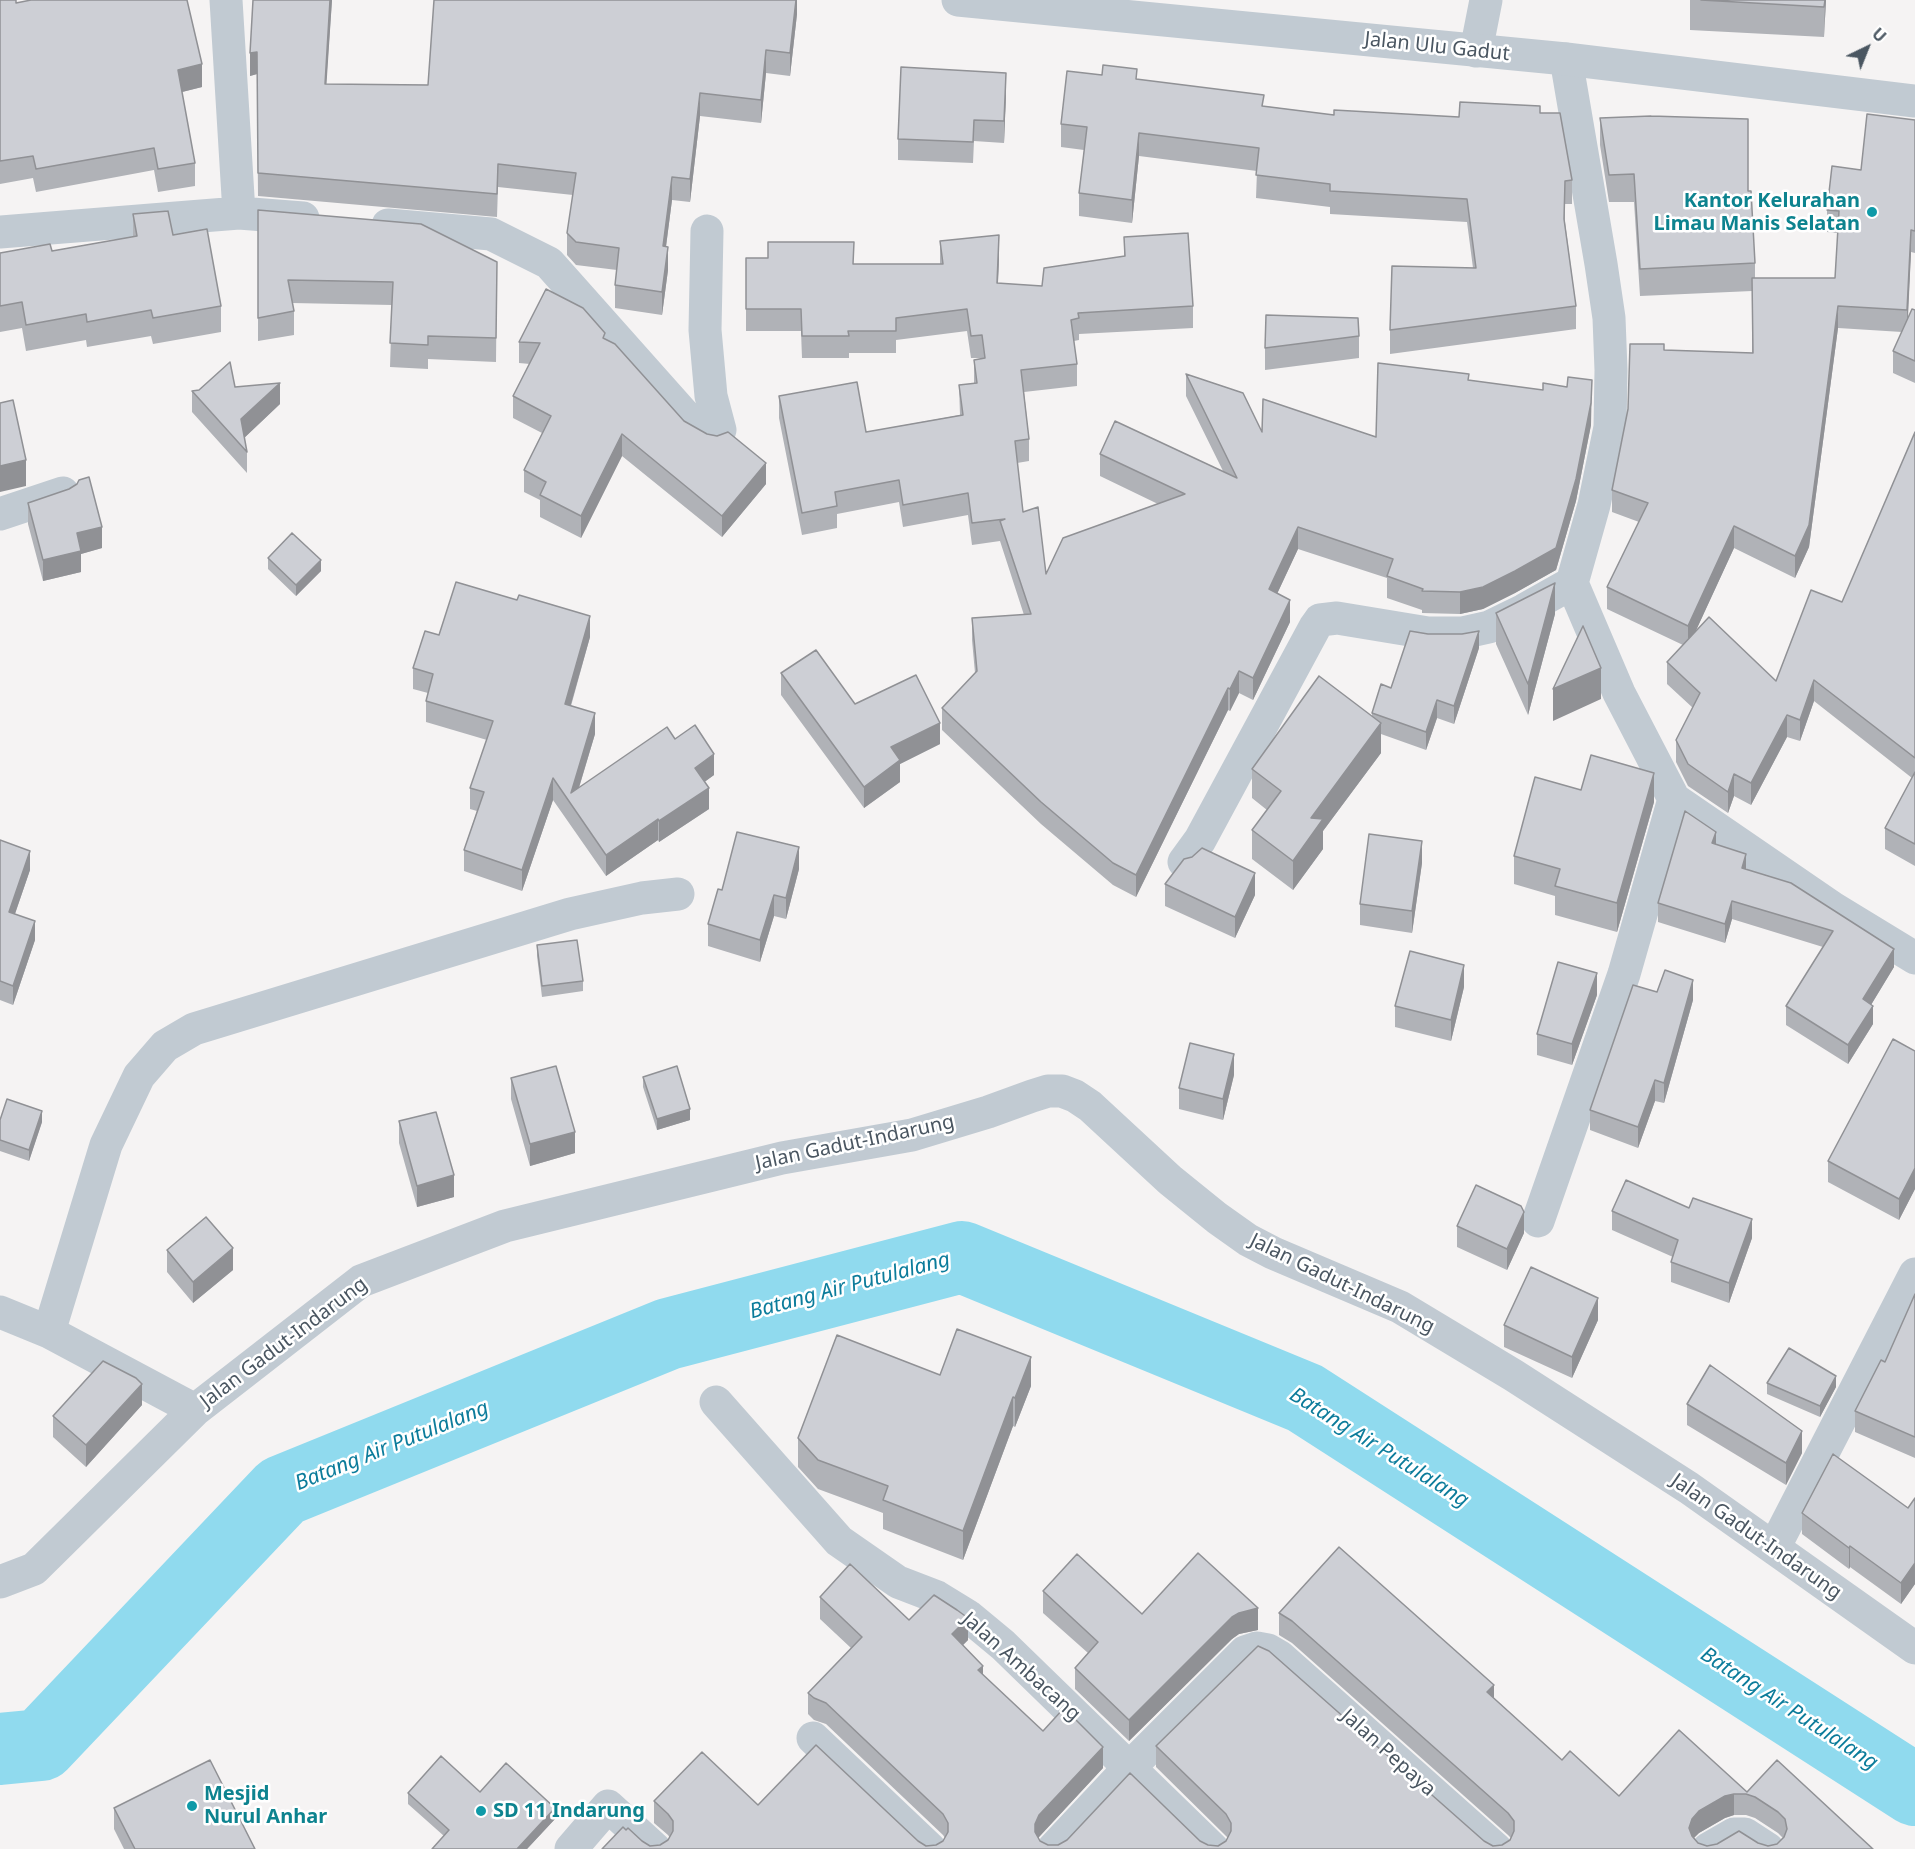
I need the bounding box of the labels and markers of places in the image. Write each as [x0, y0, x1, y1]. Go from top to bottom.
place label: Kantor Kelurahan Limau Manis Selatan [1654, 189, 1860, 236]
marker: Kantor Kelurahan Limau Manis Selatan [1865, 205, 1879, 219]
place label: Mesjid Nurul Anhar [204, 1782, 327, 1829]
marker: Mesjid Nurul Anhar [185, 1799, 199, 1813]
place label: SD 11 Indarung [493, 1799, 645, 1823]
marker: SD 11 Indarung [474, 1804, 488, 1818]

